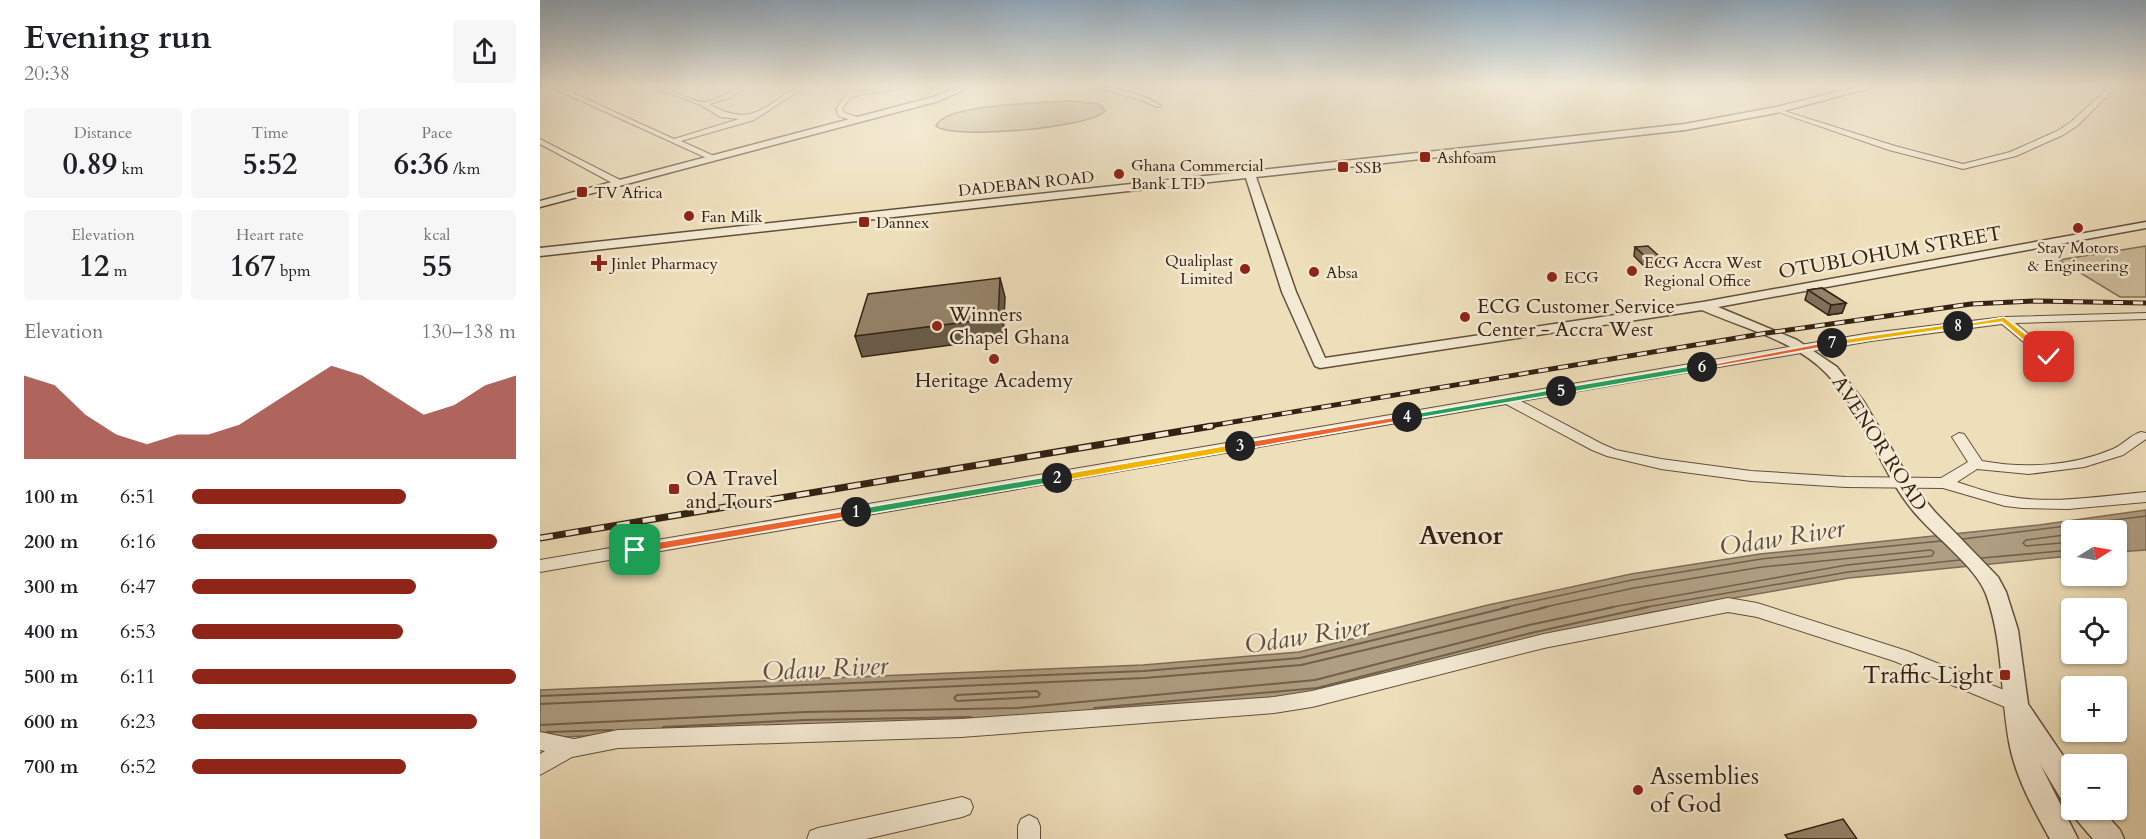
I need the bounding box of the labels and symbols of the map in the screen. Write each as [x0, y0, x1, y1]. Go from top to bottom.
place label: Ashfoam [1437, 147, 1497, 169]
marker: Ashfoam [1418, 150, 1432, 164]
place label: Ghana Commercial Bank LTD [1131, 155, 1264, 195]
place label: SSB [1355, 157, 1382, 179]
marker: SSB [1336, 160, 1350, 174]
street label: DADEBAN ROAD [957, 166, 1095, 202]
marker: Ghana Commercial Bank LTD [1112, 167, 1126, 181]
place label: TV Africa [594, 182, 663, 204]
marker: TV Africa [575, 185, 589, 199]
place label: Fan Milk [701, 206, 763, 228]
marker: Fan Milk [682, 209, 696, 223]
place label: Dannex [876, 212, 929, 234]
marker: Dannex [857, 215, 871, 229]
street label: OTUBLOHUM STREET [1776, 219, 2004, 285]
marker: Stay Motors & Engineering [2071, 221, 2085, 235]
place label: Stay Motors & Engineering [2028, 237, 2128, 277]
place label: Qualiplast Limited [1165, 250, 1233, 290]
place label: ECG Accra West Regional Office [1644, 252, 1761, 292]
place label: Jinlet Pharmacy [609, 253, 718, 275]
marker: Jinlet Pharmacy [592, 256, 606, 270]
marker: Qualiplast Limited [1238, 262, 1252, 276]
place label: Absa [1326, 262, 1358, 284]
marker: ECG Accra West Regional Office [1625, 264, 1639, 278]
marker: Absa [1307, 265, 1321, 279]
place label: ECG [1564, 267, 1599, 289]
marker: ECG [1545, 270, 1559, 284]
place label: ECG Customer Service Center - Accra West [1477, 293, 1675, 343]
place label: Winners Chapel Ghana [948, 301, 1070, 351]
marker: ECG Customer Service Center - Accra West [1458, 310, 1472, 324]
pin: 8 [1943, 311, 1973, 341]
marker: Winners Chapel Ghana [930, 319, 944, 333]
pin: 7 [1817, 328, 1847, 358]
pin [2023, 331, 2074, 382]
marker: Heritage Academy [987, 352, 1001, 366]
pin: 6 [1687, 352, 1717, 382]
place label: Heritage Academy [915, 367, 1074, 394]
street label: AVENOR ROAD [1826, 370, 1934, 516]
pin: 5 [1546, 376, 1576, 406]
pin: 4 [1392, 402, 1422, 432]
pin: 3 [1225, 431, 1255, 461]
pin: 2 [1042, 463, 1072, 493]
place label: OA Travel and Tours [686, 465, 778, 515]
marker: OA Travel and Tours [667, 482, 681, 496]
pin: 1 [841, 497, 871, 527]
water label: Odaw River [1717, 510, 1849, 565]
district label: Avenor [1419, 518, 1504, 553]
north arrow [2061, 520, 2127, 586]
pin [609, 524, 660, 575]
water label: Odaw River [1242, 608, 1374, 663]
water label: Odaw River [761, 648, 890, 689]
place label: Traffic Light [1863, 659, 1993, 692]
marker: Traffic Light [1998, 668, 2012, 682]
place label: Assemblies of God [1650, 760, 1759, 821]
marker: Assemblies of God [1631, 783, 1645, 797]

